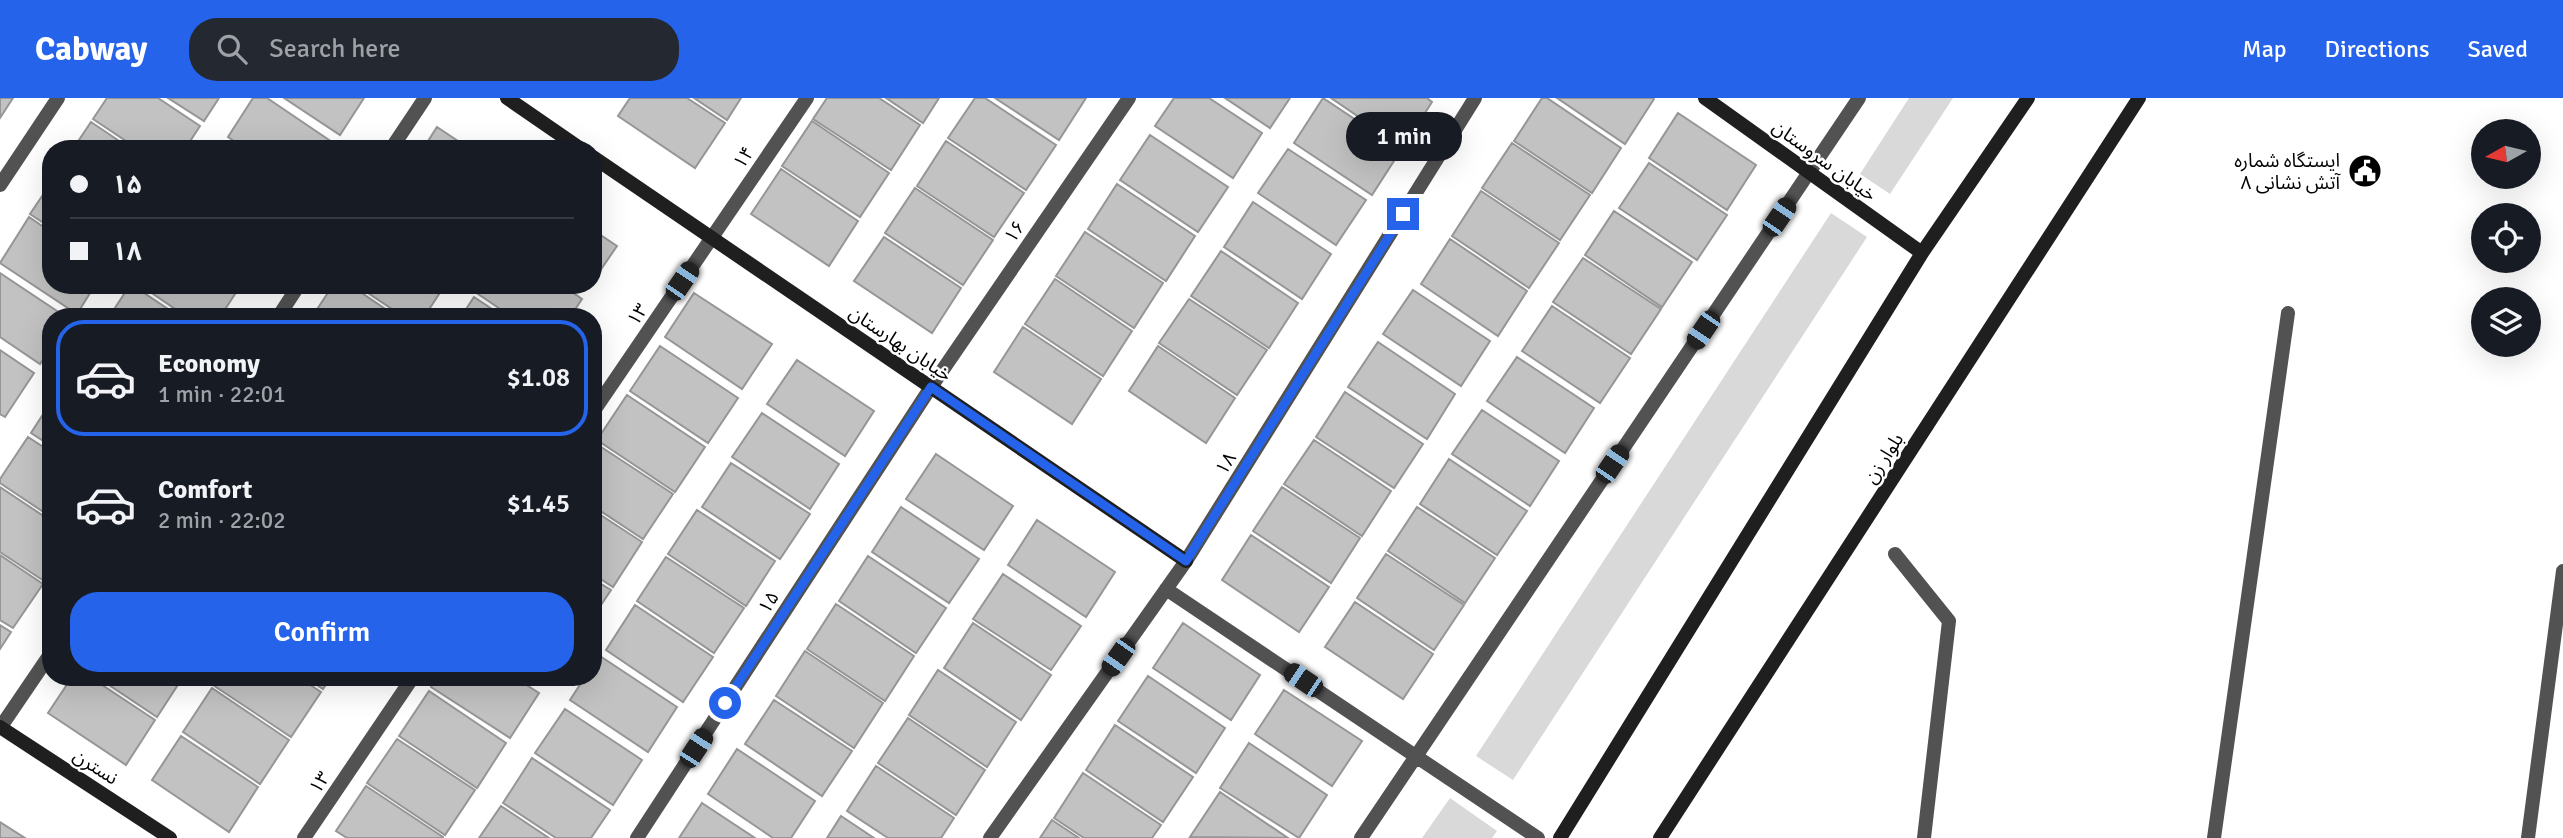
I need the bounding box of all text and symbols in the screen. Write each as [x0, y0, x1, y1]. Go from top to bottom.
search box [189, 18, 679, 81]
text: Cabway [35, 29, 147, 70]
icon: search [213, 30, 251, 68]
text: Search here [269, 33, 400, 65]
text: Map [2242, 34, 2287, 64]
text: Directions [2325, 34, 2430, 64]
text: Saved [2468, 34, 2528, 64]
callout: 1 min [1345, 113, 1461, 162]
street label: خیابان سروستان [1768, 115, 1881, 207]
north arrow [2471, 119, 2541, 189]
map controls [2471, 119, 2541, 357]
text: 1 min [1376, 122, 1432, 151]
street label: ۱۴ [728, 142, 760, 173]
place label: ایستگاه شماره ۸ آتش نشانی [2234, 149, 2341, 195]
public building icon: ایستگاه شماره ۸ آتش نشانی [2346, 152, 2384, 190]
text: ۱۵ [112, 169, 142, 201]
car [1759, 194, 1800, 240]
route end [1387, 198, 1419, 230]
button: locate [2471, 203, 2541, 273]
street label: ۱۶ [999, 216, 1031, 247]
text: ۱۸ [112, 236, 142, 268]
car [662, 258, 703, 304]
button: layers [2471, 287, 2541, 357]
street label: ۱۳ [622, 299, 654, 330]
street label: خیابان بهارستان [844, 301, 956, 387]
car [1683, 307, 1724, 353]
icon: car [74, 347, 137, 410]
text: Economy [158, 348, 260, 380]
text: $1.08 [507, 362, 570, 394]
text: 1 min · 22:01 [158, 380, 286, 409]
street label: بلوار زن [1859, 429, 1909, 488]
car [1592, 441, 1633, 487]
street label: ۱۸ [1210, 448, 1242, 479]
icon: car [74, 473, 137, 536]
text: Comfort [158, 474, 252, 506]
text: $1.45 [507, 488, 570, 520]
text: 2 min · 22:02 [158, 506, 286, 535]
street label: ۱۵ [753, 587, 785, 618]
button: Confirm [70, 592, 574, 672]
car [1098, 634, 1139, 680]
car [1280, 660, 1327, 700]
route start [709, 687, 741, 719]
car [676, 725, 717, 771]
street label: نسترن [68, 743, 122, 790]
street label: ۱۳ [304, 767, 336, 798]

